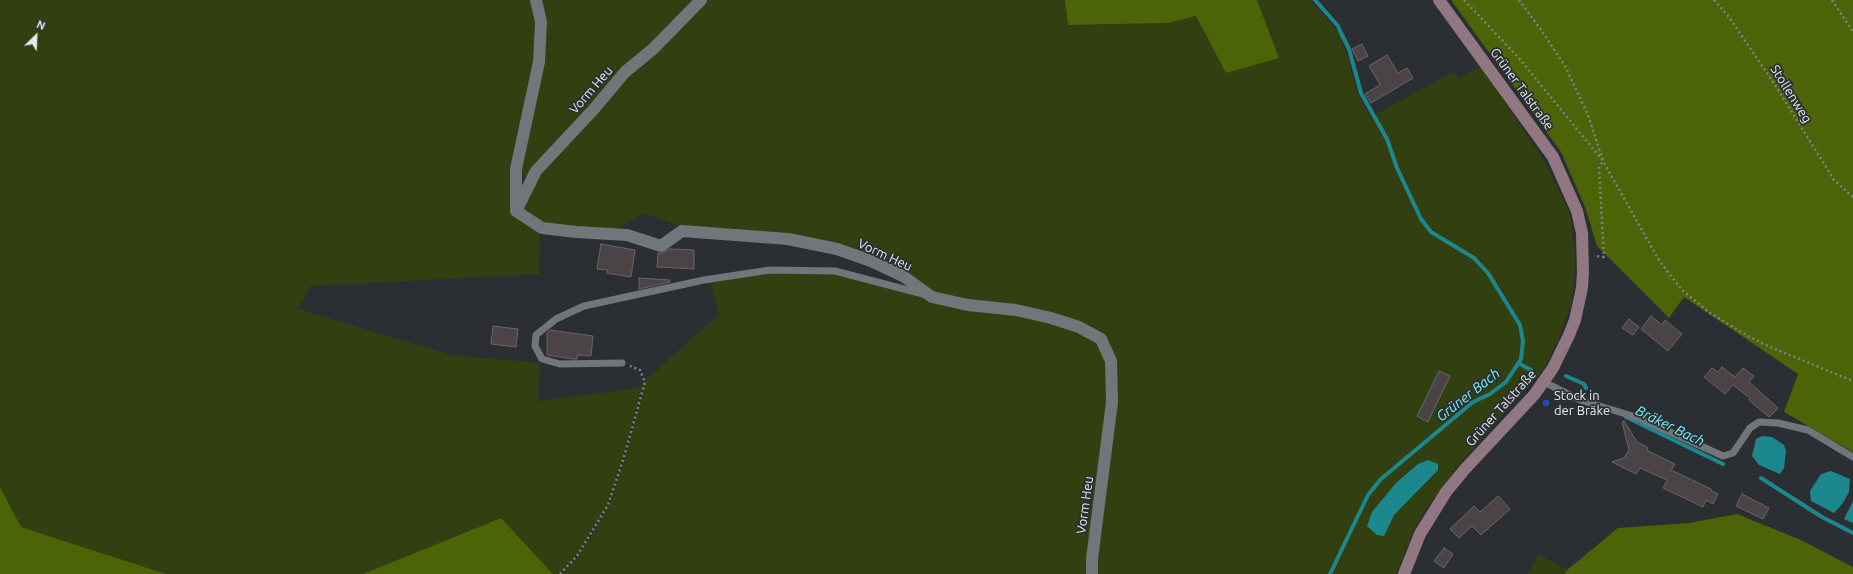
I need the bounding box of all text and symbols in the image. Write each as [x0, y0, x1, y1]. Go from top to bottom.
north arrow [16, 16, 56, 56]
text: N [35, 18, 47, 32]
street label: Grüner Talstraße [1487, 45, 1557, 133]
street label: Stollenweg [1767, 62, 1815, 126]
street label: Vorm Heu [566, 63, 616, 117]
street label: Vorm Heu [855, 236, 915, 274]
water label: Grüner Bach [1433, 365, 1503, 425]
street label: Grüner Talstraße [1463, 366, 1539, 450]
place label: Stock in der Bräke [1554, 388, 1610, 419]
marker: Stock in der Bräke [1541, 398, 1551, 408]
water label: Bräker Bach [1633, 402, 1707, 450]
street label: Vorm Heu [1073, 475, 1097, 535]

